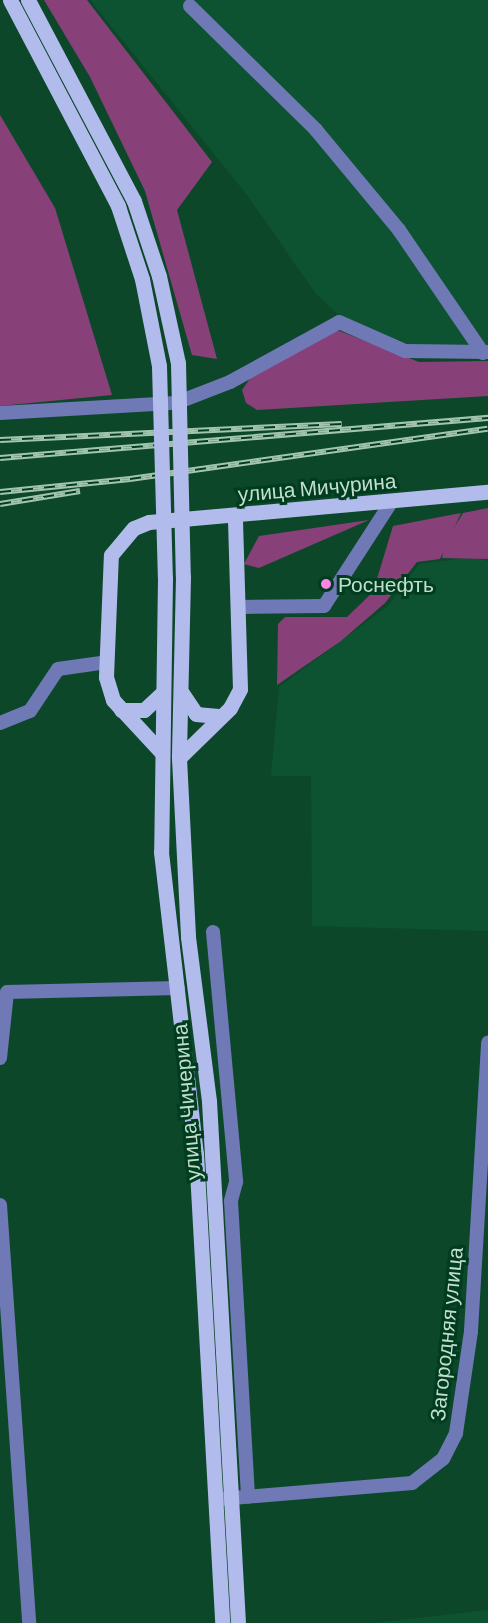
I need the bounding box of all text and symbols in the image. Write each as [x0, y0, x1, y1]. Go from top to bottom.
street label: улица Мичурина [237, 468, 397, 506]
place label: Роснефть [338, 571, 434, 597]
marker: Роснефть [319, 577, 333, 591]
street label: улица Чичерина [167, 1023, 205, 1181]
street label: Загородняя улица [424, 1246, 468, 1422]

